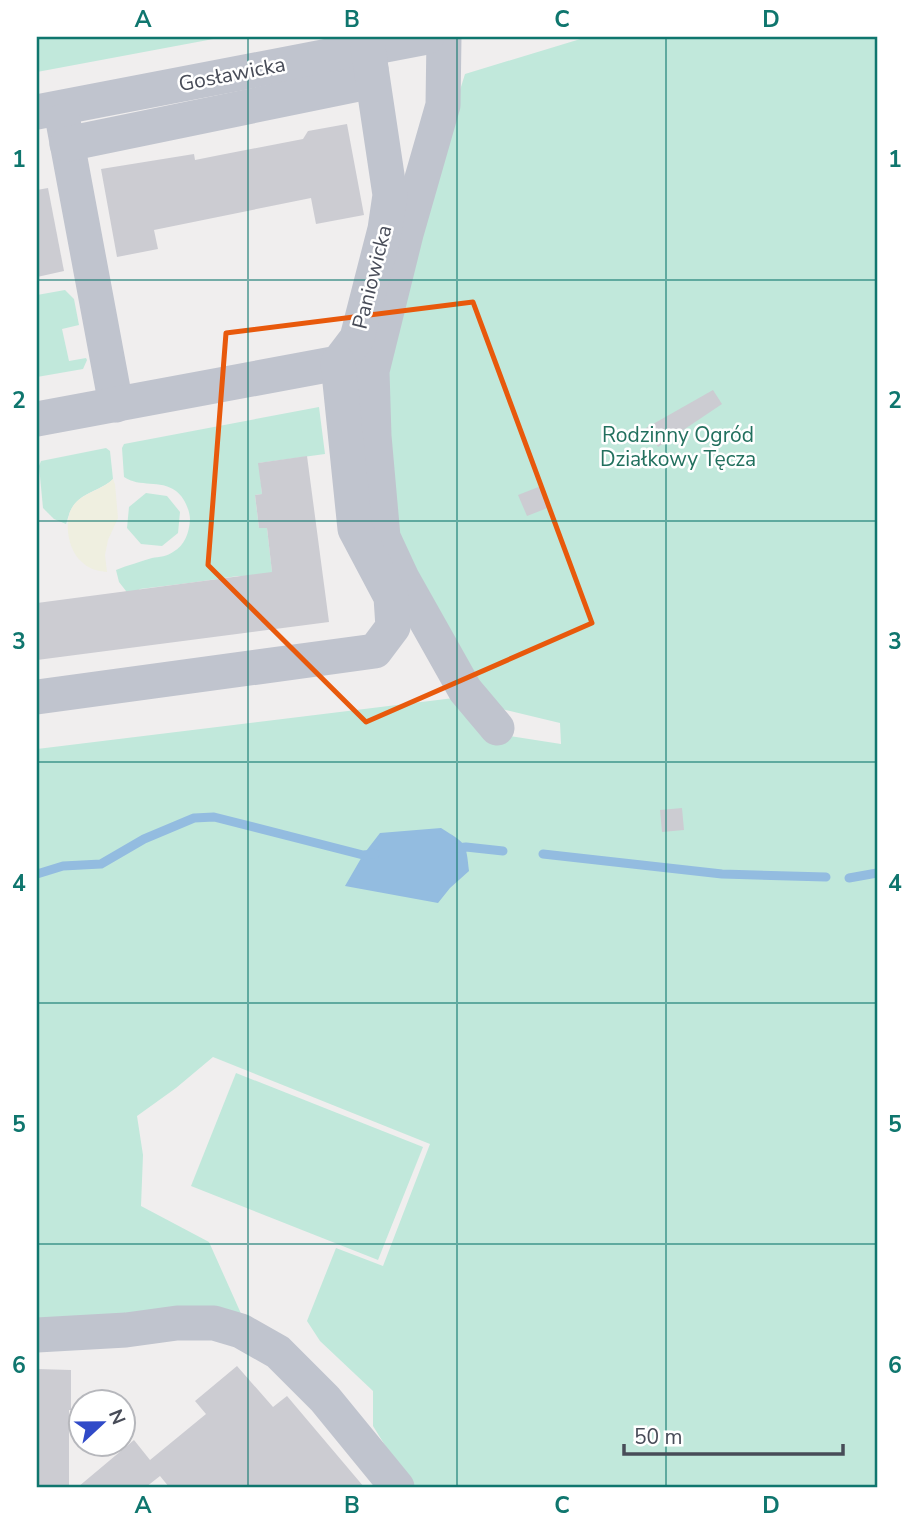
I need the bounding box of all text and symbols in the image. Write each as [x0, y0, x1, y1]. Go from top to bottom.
text: A [134, 4, 152, 35]
text: B [344, 4, 360, 35]
text: C [554, 4, 570, 35]
text: D [762, 4, 780, 35]
street label: Gosławicka [176, 50, 288, 98]
text: 1 [12, 144, 26, 175]
text: 1 [888, 144, 902, 175]
street label: Paniowicka [346, 222, 398, 332]
text: 2 [12, 385, 26, 416]
text: 2 [888, 385, 902, 416]
park label: Rodzinny Ogród Działkowy Tęcza [600, 421, 756, 473]
text: 3 [12, 626, 26, 657]
text: 3 [888, 626, 902, 657]
text: 4 [12, 868, 26, 899]
text: 4 [888, 868, 902, 899]
text: 5 [12, 1109, 26, 1140]
text: 5 [888, 1109, 902, 1140]
text: 6 [12, 1350, 26, 1381]
text: 6 [888, 1350, 902, 1381]
north arrow [66, 1388, 136, 1458]
text: N [102, 1406, 132, 1428]
scale bar [624, 1412, 842, 1456]
text: 50 m [634, 1423, 683, 1451]
text: A [134, 1490, 152, 1521]
text: B [344, 1490, 360, 1521]
text: C [554, 1490, 570, 1521]
text: D [762, 1490, 780, 1521]

